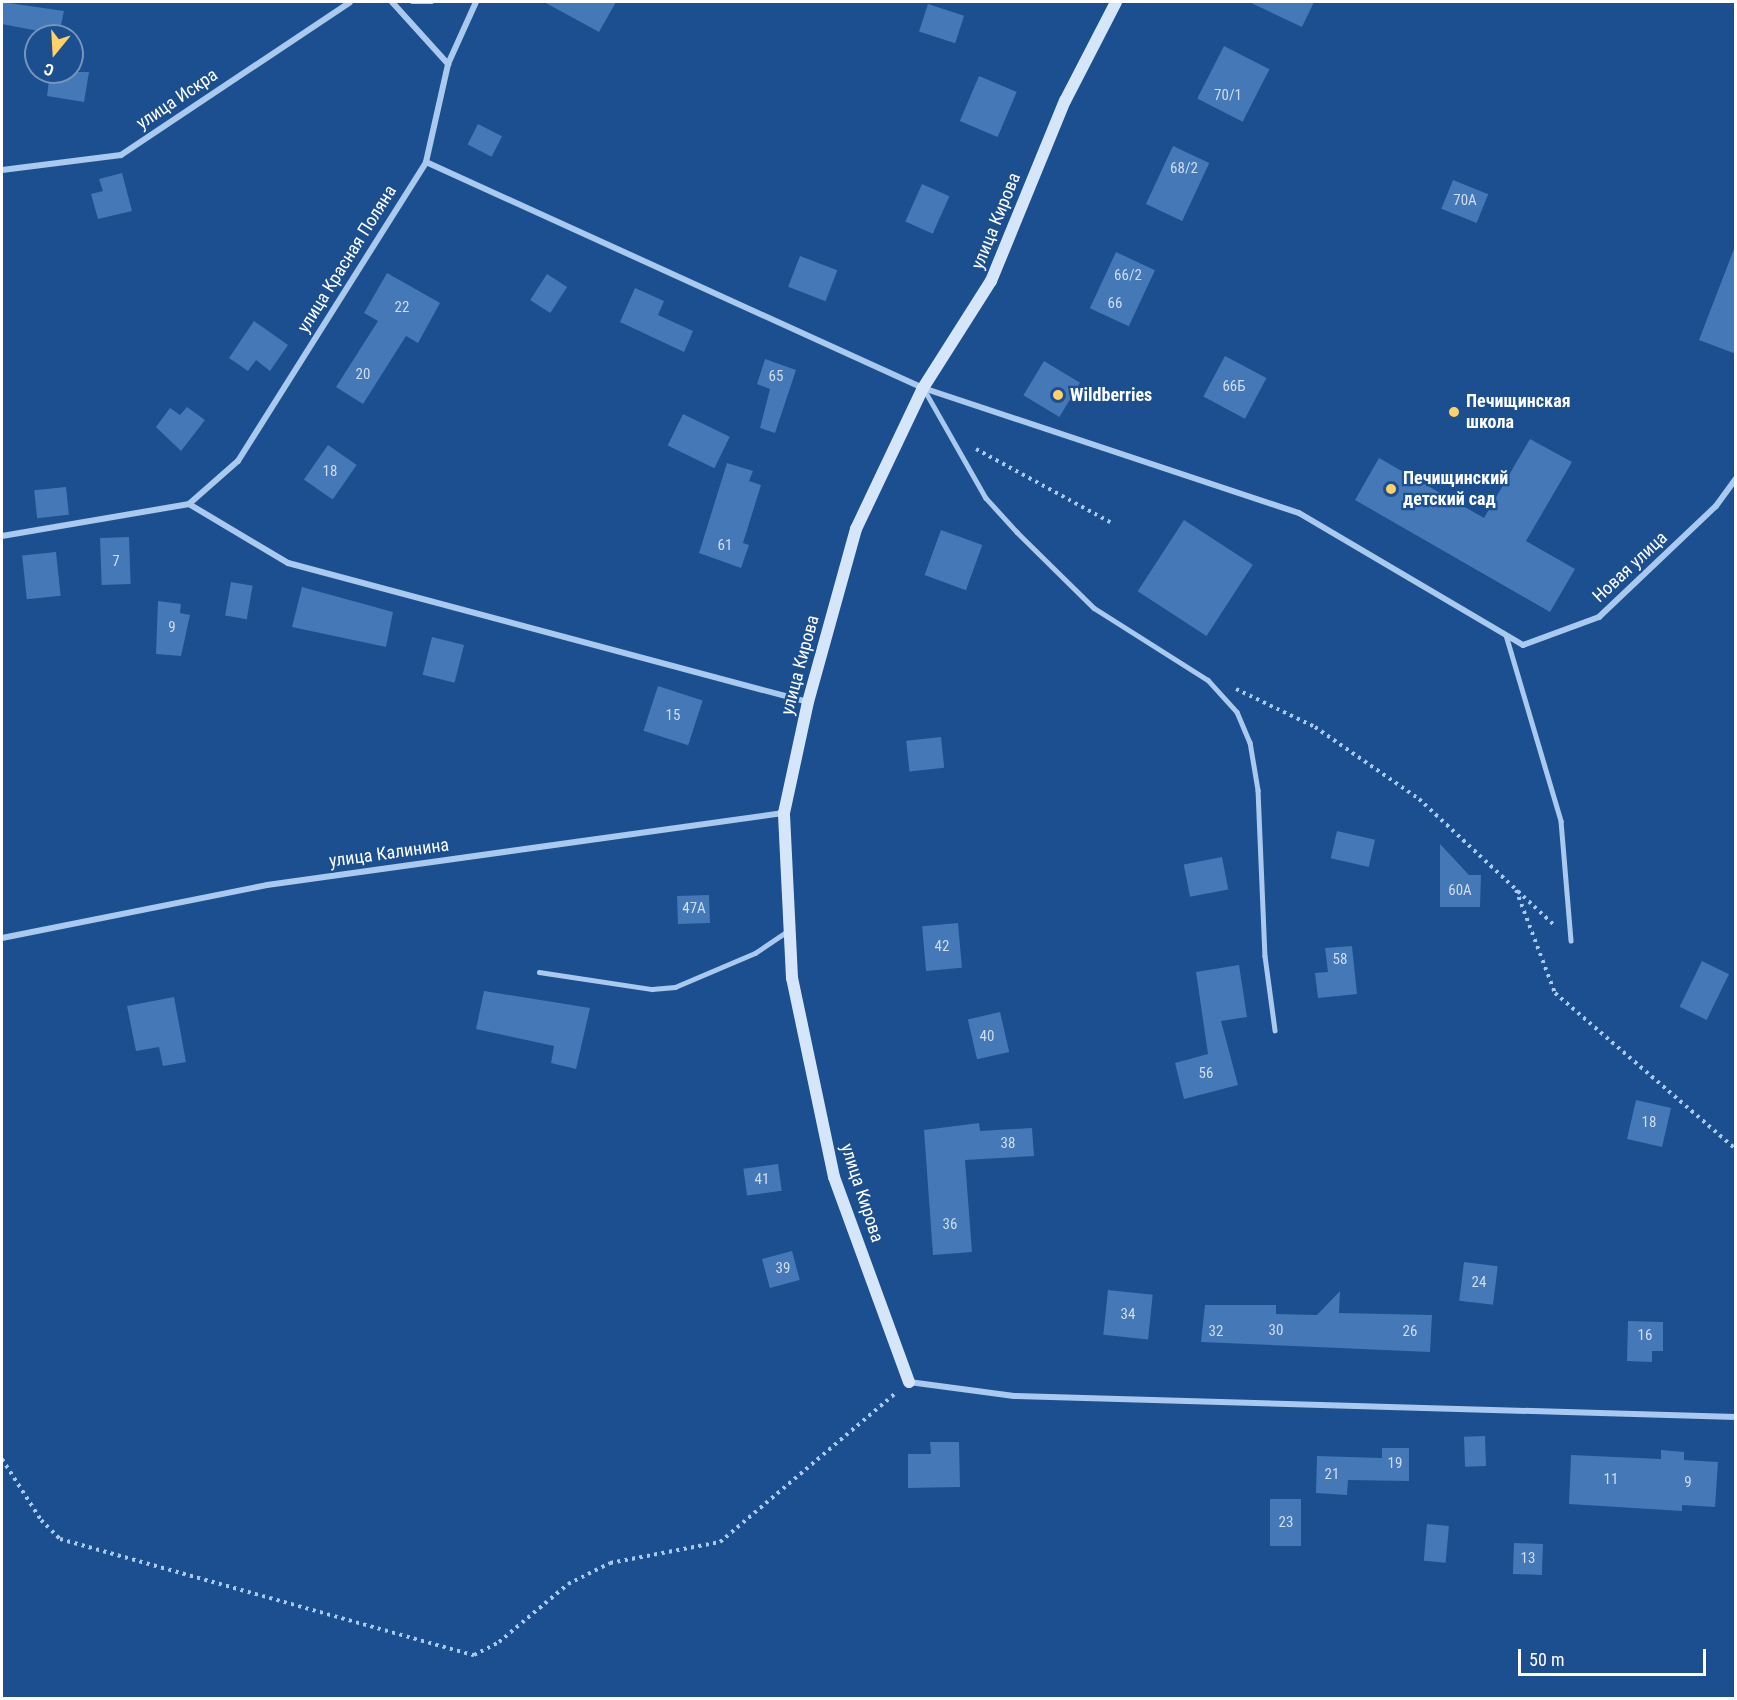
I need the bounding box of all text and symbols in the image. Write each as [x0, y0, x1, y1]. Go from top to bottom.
north arrow [24, 24, 84, 84]
text: С [42, 59, 56, 80]
street label: улица Искра [132, 64, 222, 134]
house number: 70/1 [1214, 87, 1242, 105]
house number: 68/2 [1170, 160, 1198, 178]
street label: улица Кирова [967, 170, 1025, 272]
street label: улица Красная Поляна [293, 181, 401, 337]
house number: 70А [1453, 192, 1477, 210]
house number: 66/2 [1114, 267, 1142, 285]
house number: 66 [1108, 295, 1122, 313]
house number: 22 [395, 299, 409, 317]
house number: 20 [356, 366, 370, 384]
house number: 65 [769, 368, 783, 386]
house number: 66Б [1222, 378, 1246, 396]
place label: Wildberries [1070, 384, 1152, 406]
marker: Wildberries [1051, 388, 1065, 402]
place label: Печищинская школа [1466, 391, 1571, 434]
marker: Печищинская школа [1447, 405, 1461, 419]
house number: 18 [323, 463, 337, 481]
place label: Печищинский детский сад [1403, 468, 1508, 510]
marker: Печищинский детский сад [1384, 482, 1398, 496]
street label: Новая улица [1588, 527, 1672, 607]
house number: 61 [718, 537, 732, 555]
house number: 7 [112, 553, 120, 571]
street label: улица Кирова [776, 613, 824, 717]
house number: 9 [168, 619, 176, 637]
house number: 15 [666, 707, 680, 725]
street label: улица Калинина [328, 834, 450, 872]
house number: 60А [1448, 882, 1472, 900]
house number: 47А [682, 900, 706, 918]
house number: 42 [935, 938, 949, 956]
house number: 58 [1333, 951, 1347, 969]
house number: 40 [980, 1028, 994, 1046]
house number: 56 [1199, 1065, 1213, 1083]
house number: 18 [1642, 1114, 1656, 1132]
house number: 38 [1001, 1135, 1015, 1153]
street label: улица Кирова [836, 1141, 888, 1245]
house number: 41 [755, 1171, 769, 1189]
house number: 36 [943, 1216, 957, 1234]
house number: 39 [776, 1260, 790, 1278]
house number: 24 [1472, 1274, 1486, 1292]
house number: 34 [1121, 1306, 1135, 1324]
house number: 30 [1269, 1322, 1283, 1340]
house number: 32 [1209, 1323, 1223, 1341]
house number: 26 [1403, 1323, 1417, 1341]
house number: 16 [1638, 1327, 1652, 1345]
house number: 19 [1388, 1455, 1402, 1473]
house number: 21 [1325, 1466, 1339, 1484]
house number: 11 [1604, 1471, 1618, 1489]
house number: 9 [1684, 1474, 1692, 1492]
house number: 23 [1279, 1514, 1293, 1532]
house number: 13 [1521, 1550, 1535, 1568]
scale bar [1521, 1637, 1708, 1675]
text: 50 m [1529, 1649, 1564, 1670]

